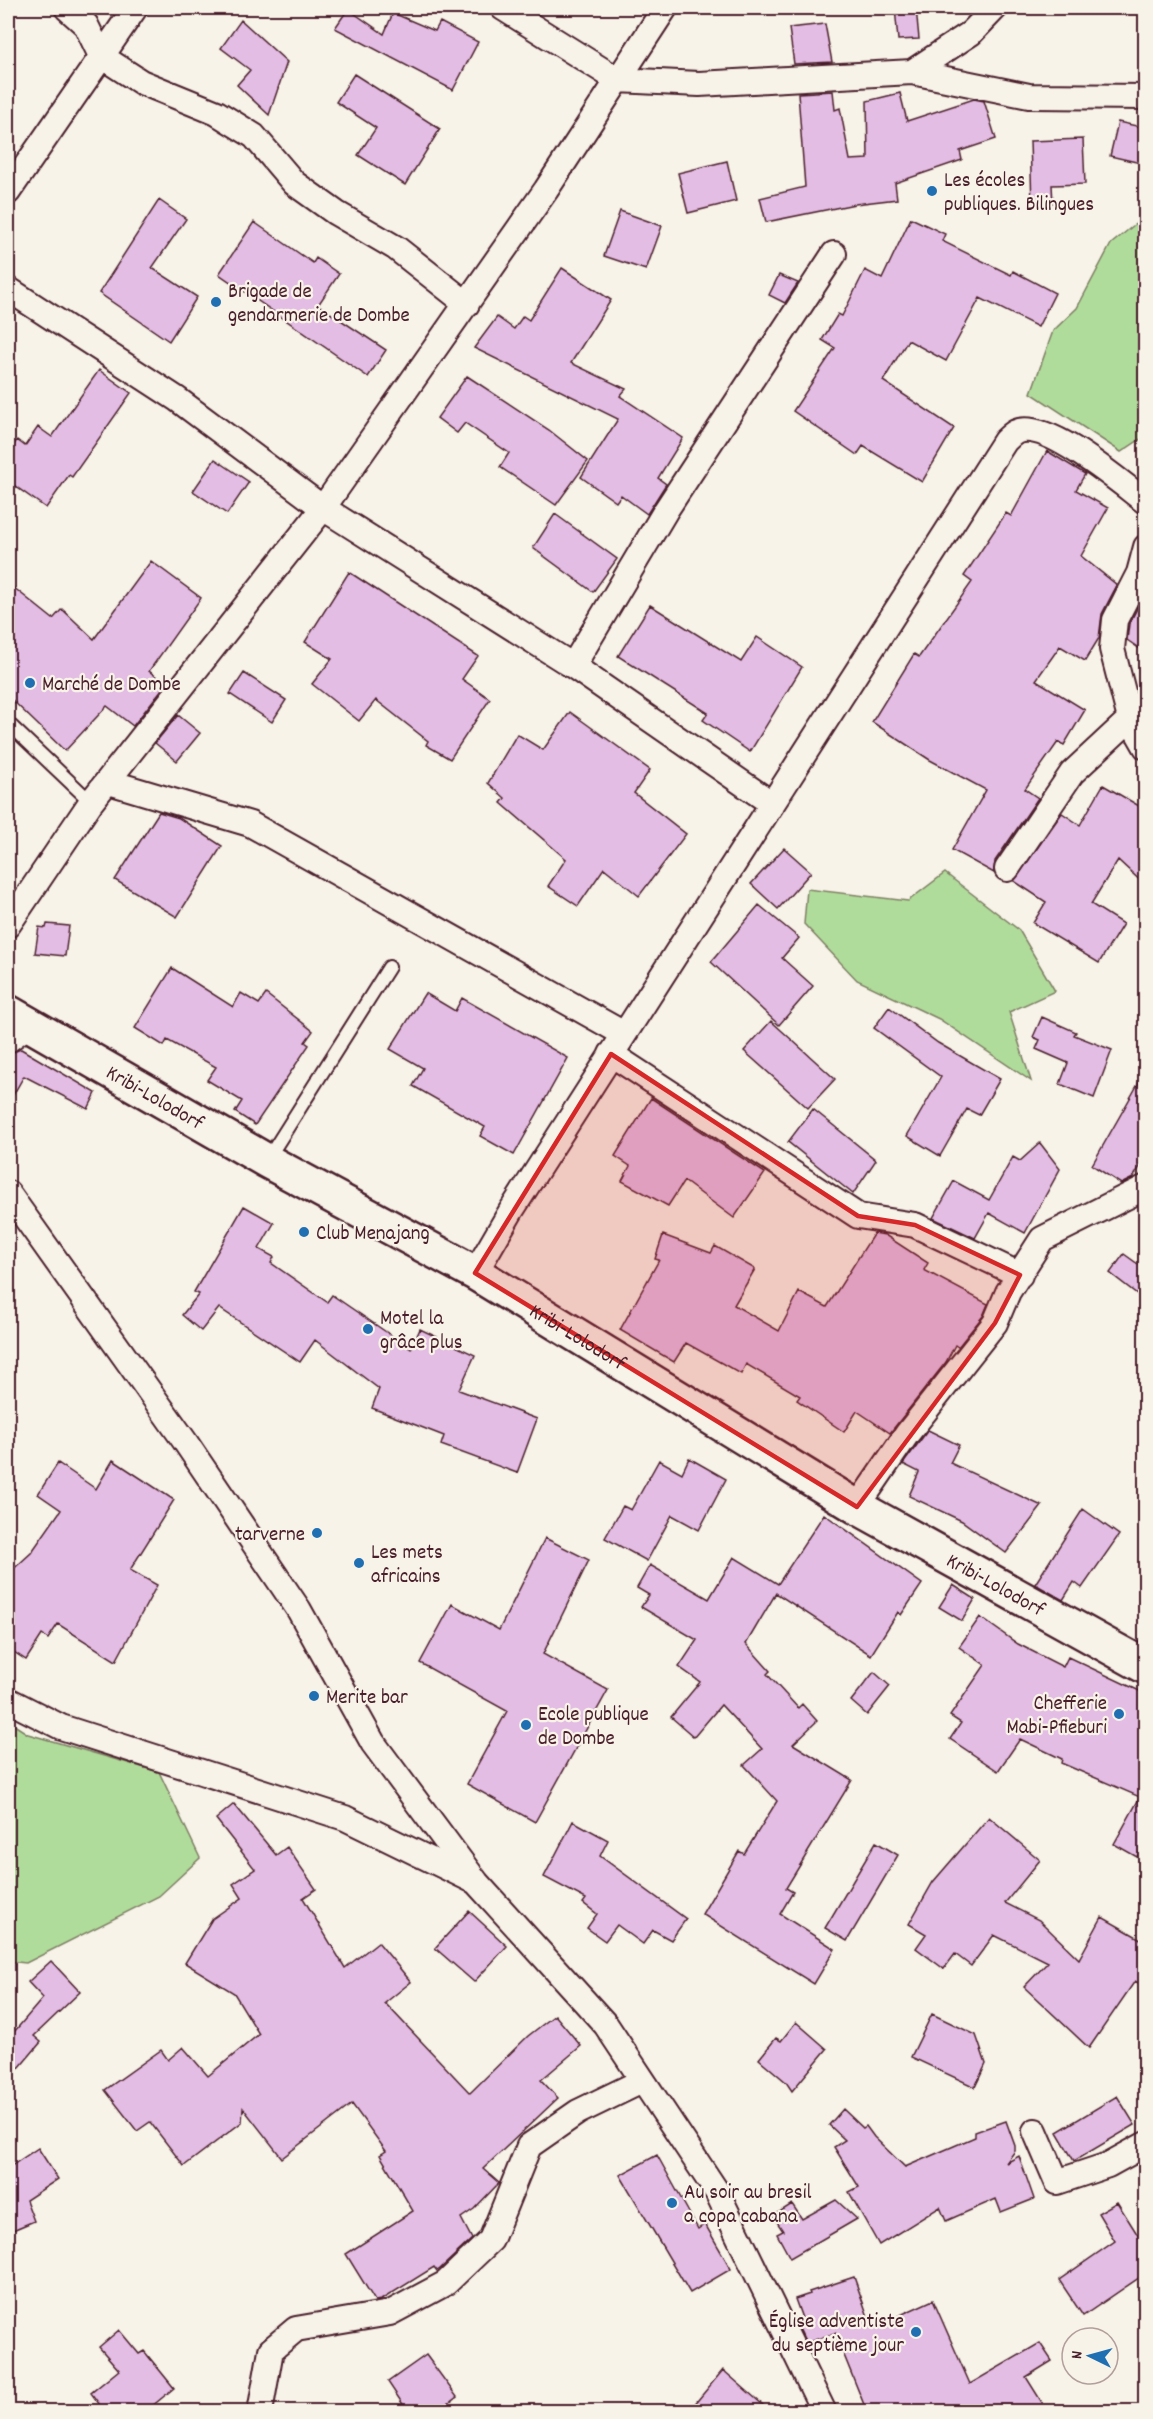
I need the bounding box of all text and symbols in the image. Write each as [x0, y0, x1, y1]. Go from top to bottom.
place label: Les écoles publiques. Bilingues [944, 167, 1094, 221]
marker: Les écoles publiques. Bilingues [925, 184, 939, 198]
place label: Brigade de gendarmerie de Dombe [228, 278, 410, 332]
marker: Brigade de gendarmerie de Dombe [209, 295, 223, 309]
place label: Marché de Dombe [42, 671, 181, 701]
marker: Marché de Dombe [23, 676, 37, 690]
street label: Kribi-Lolodorf [99, 1059, 209, 1140]
place label: Club Menajang [316, 1220, 430, 1250]
marker: Club Menajang [297, 1225, 311, 1239]
street label: Kribi-Lolodorf [523, 1298, 631, 1380]
place label: Motel la grâce plus [380, 1305, 463, 1359]
marker: Motel la grâce plus [361, 1322, 375, 1336]
place label: tarverne [235, 1521, 305, 1551]
marker: tarverne [310, 1526, 324, 1540]
place label: Les mets africains [371, 1539, 443, 1593]
street label: Kribi-Lolodorf [940, 1547, 1050, 1626]
marker: Les mets africains [352, 1556, 366, 1570]
place label: Merite bar [326, 1684, 408, 1714]
marker: Merite bar [307, 1689, 321, 1703]
place label: Chefferie Mabi-Pfieburi [1006, 1690, 1107, 1744]
place label: Ecole publique de Dombe [538, 1701, 649, 1755]
marker: Chefferie Mabi-Pfieburi [1112, 1707, 1126, 1721]
marker: Ecole publique de Dombe [519, 1718, 533, 1732]
place label: Au soir au bresil a copa cabana [684, 2179, 811, 2233]
marker: Au soir au bresil a copa cabana [665, 2196, 679, 2210]
place label: Église adventiste du septième jour [769, 2308, 904, 2362]
marker: Église adventiste du septième jour [909, 2325, 923, 2339]
north arrow [1060, 2326, 1120, 2386]
text: N [1066, 2350, 1089, 2360]

